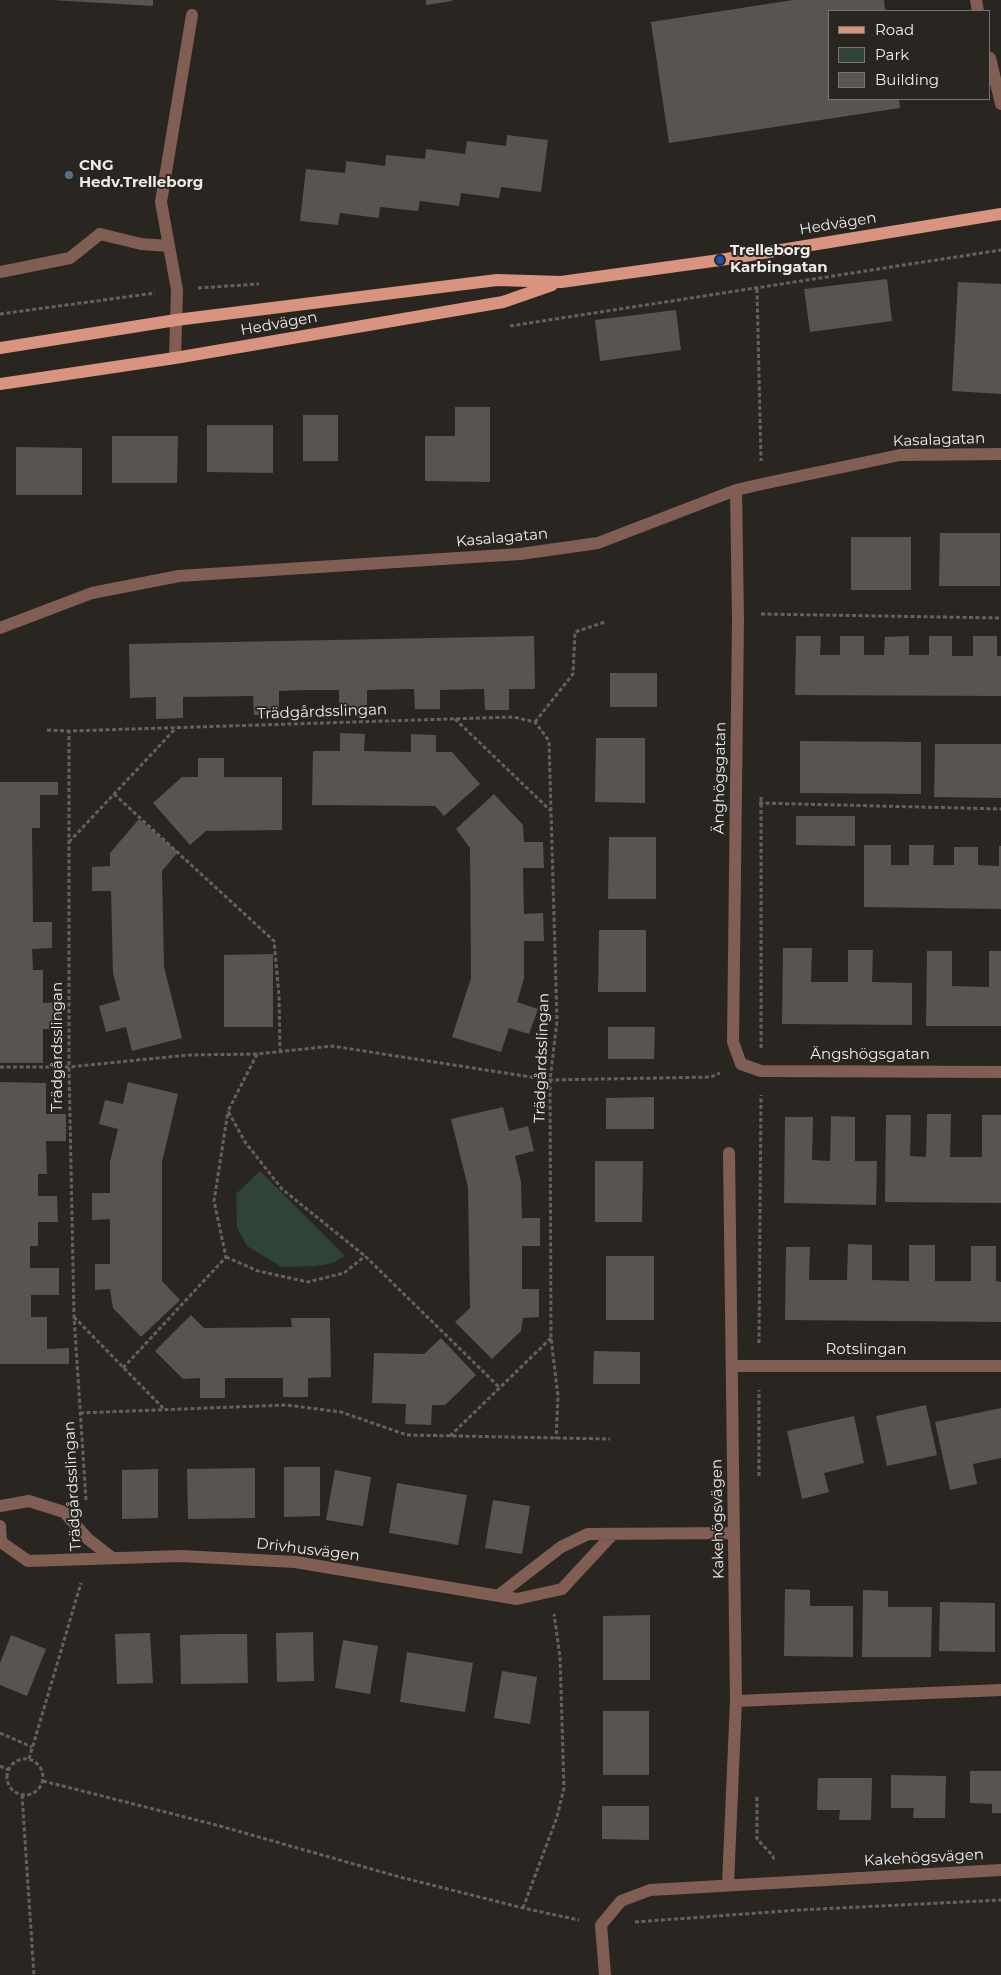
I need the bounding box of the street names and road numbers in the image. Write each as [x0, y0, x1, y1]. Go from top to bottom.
street label: Hedvägen [798, 209, 878, 239]
street label: Hedvägen [239, 308, 319, 340]
street label: Kasalagatan [893, 429, 985, 451]
street label: Kasalagatan [455, 525, 549, 551]
street label: Trädgårdsslingan [257, 701, 387, 723]
street label: Änghögsgatan [710, 722, 730, 834]
street label: Trädgårdsslingan [49, 982, 67, 1112]
street label: Trädgårdsslingan [531, 993, 553, 1123]
street label: Ängshögsgatan [810, 1046, 930, 1064]
street label: Rotslingan [825, 1341, 907, 1359]
street label: Trädgårdsslingan [61, 1421, 85, 1551]
street label: Kakehögsvägen [708, 1459, 728, 1579]
street label: Drivhusvägen [255, 1535, 361, 1565]
street label: Kakehögsvägen [864, 1846, 984, 1870]

